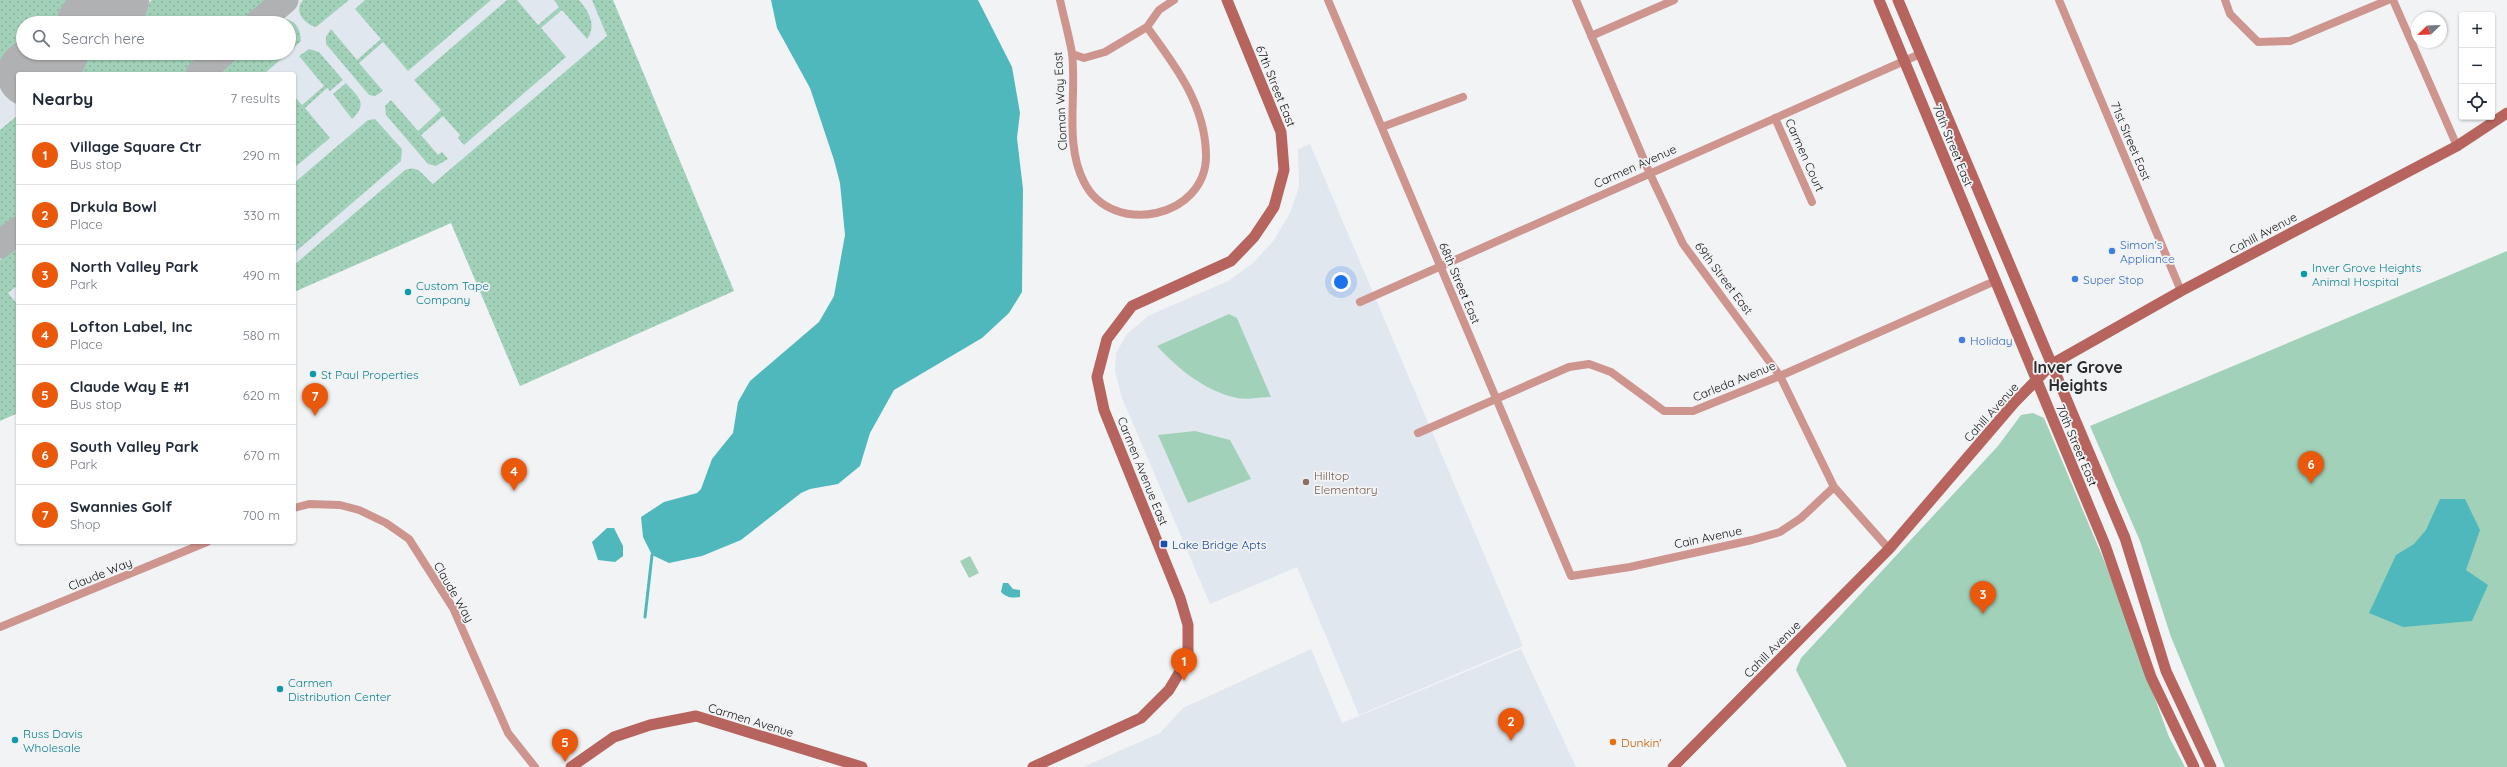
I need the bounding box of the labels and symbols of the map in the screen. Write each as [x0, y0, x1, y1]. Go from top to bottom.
north arrow [2411, 12, 2447, 48]
street label: 67th Street East [1253, 43, 1299, 129]
street label: Cloman Way East [1050, 51, 1070, 151]
street label: 71st Street East [2108, 99, 2154, 183]
street label: 70th Street East [1930, 102, 1976, 188]
street label: Carmen Court [1782, 116, 1828, 194]
street label: Carmen Avenue [1591, 141, 1679, 191]
street label: Cahill Avenue [2227, 209, 2300, 257]
place label: Simon's Appliance [2120, 237, 2175, 266]
street label: 69th Street East [1692, 239, 1756, 317]
street label: 68th Street East [1436, 240, 1484, 326]
marker: Simon's Appliance [2107, 246, 2117, 256]
place label: Inver Grove Heights Animal Hospital [2312, 260, 2422, 289]
marker: Inver Grove Heights Animal Hospital [2299, 269, 2309, 279]
your location [1331, 272, 1351, 292]
place label: Super Stop [2083, 272, 2144, 287]
marker: Super Stop [2070, 274, 2080, 284]
place label: Custom Tape Company [416, 278, 489, 307]
marker: Custom Tape Company [403, 287, 413, 297]
place label: Holiday [1970, 333, 2013, 348]
marker: Holiday [1957, 335, 1967, 345]
street label: Carleda Avenue [1690, 357, 1778, 404]
district label: Inver Grove Heights [2033, 357, 2123, 395]
place label: St Paul Properties [321, 367, 419, 382]
marker: St Paul Properties [308, 369, 318, 379]
street label: Cahill Avenue [1961, 379, 2022, 445]
pin: 7 [302, 383, 328, 416]
street label: 70th Street East [2053, 402, 2101, 488]
street label: Carmen Avenue East [1114, 415, 1172, 527]
pin: 6 [2298, 451, 2324, 484]
pin: 4 [501, 458, 527, 491]
place label: Hilltop Elementary [1314, 468, 1378, 497]
marker: Hilltop Elementary [1301, 477, 1311, 487]
street label: Cain Avenue [1673, 522, 1743, 552]
place label: Lake Bridge Apts [1172, 537, 1267, 552]
marker: Lake Bridge Apts [1159, 539, 1169, 549]
street label: Claude Way [66, 554, 134, 594]
street label: Claude Way [431, 559, 477, 625]
pin: 3 [1970, 581, 1996, 614]
street label: Cahill Avenue [1740, 617, 1804, 681]
pin: 1 [1171, 648, 1197, 681]
place label: Carmen Distribution Center [288, 675, 392, 704]
marker: Carmen Distribution Center [275, 684, 285, 694]
street label: Carmen Avenue [706, 700, 796, 740]
pin: 2 [1498, 708, 1524, 741]
place label: Russ Davis Wholesale [23, 726, 83, 755]
pin: 5 [552, 729, 578, 762]
marker: Russ Davis Wholesale [10, 735, 20, 745]
place label: Dunkin' [1621, 735, 1662, 750]
marker: Dunkin' [1608, 737, 1618, 747]

